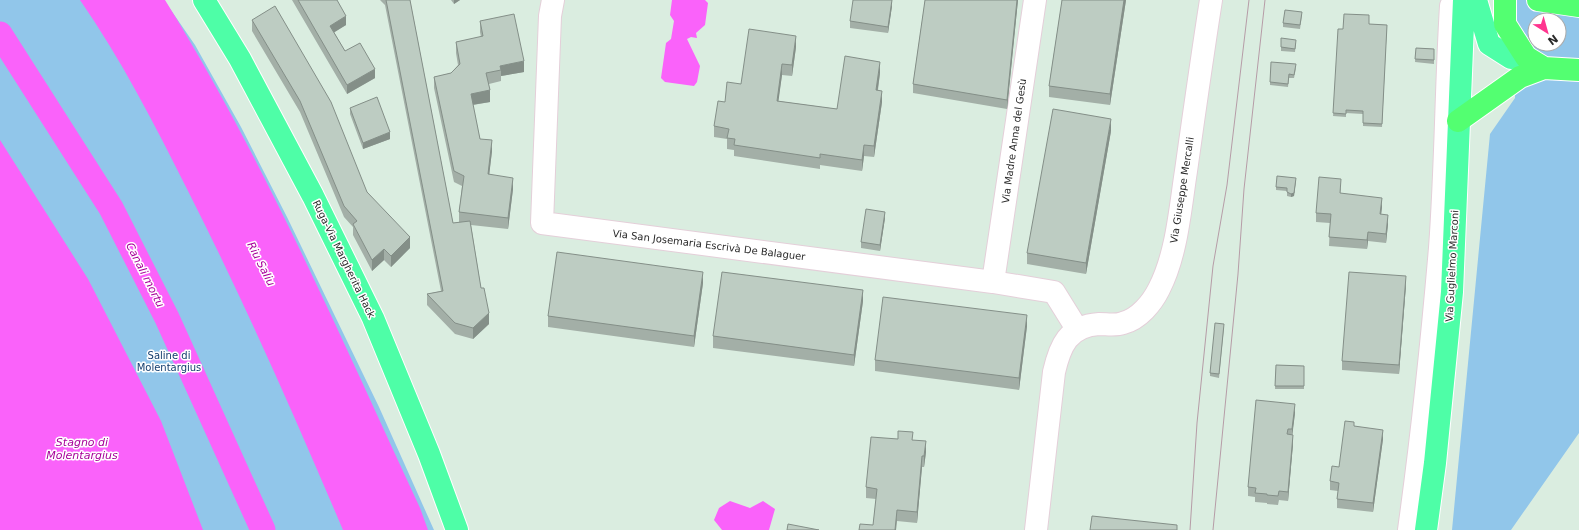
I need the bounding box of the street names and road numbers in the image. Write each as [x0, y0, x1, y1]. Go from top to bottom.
street label: Via Madre Anna del Gesù [1000, 78, 1028, 204]
street label: Via Giuseppe Mercalli [1168, 136, 1196, 244]
street label: Ruga-Via Margherita Hack [311, 198, 377, 320]
street label: Via Guglielmo Marconi [1444, 210, 1460, 322]
street label: Via San Josemaria Escrivà De Balaguer [612, 228, 807, 262]

